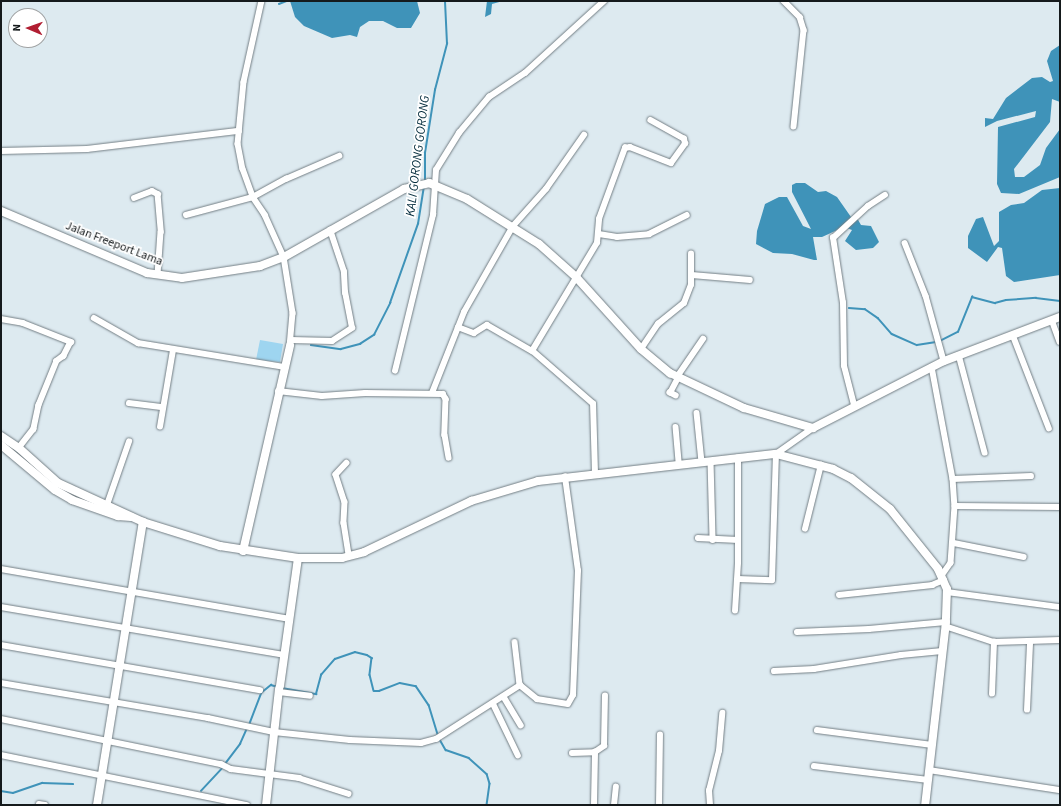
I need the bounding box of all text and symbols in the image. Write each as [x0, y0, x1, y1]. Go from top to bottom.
north arrow [8, 8, 48, 48]
text: N [9, 24, 24, 32]
water label: KALI GORONG GORONG [403, 94, 433, 218]
street label: Jalan Freeport Lama [63, 219, 165, 269]

